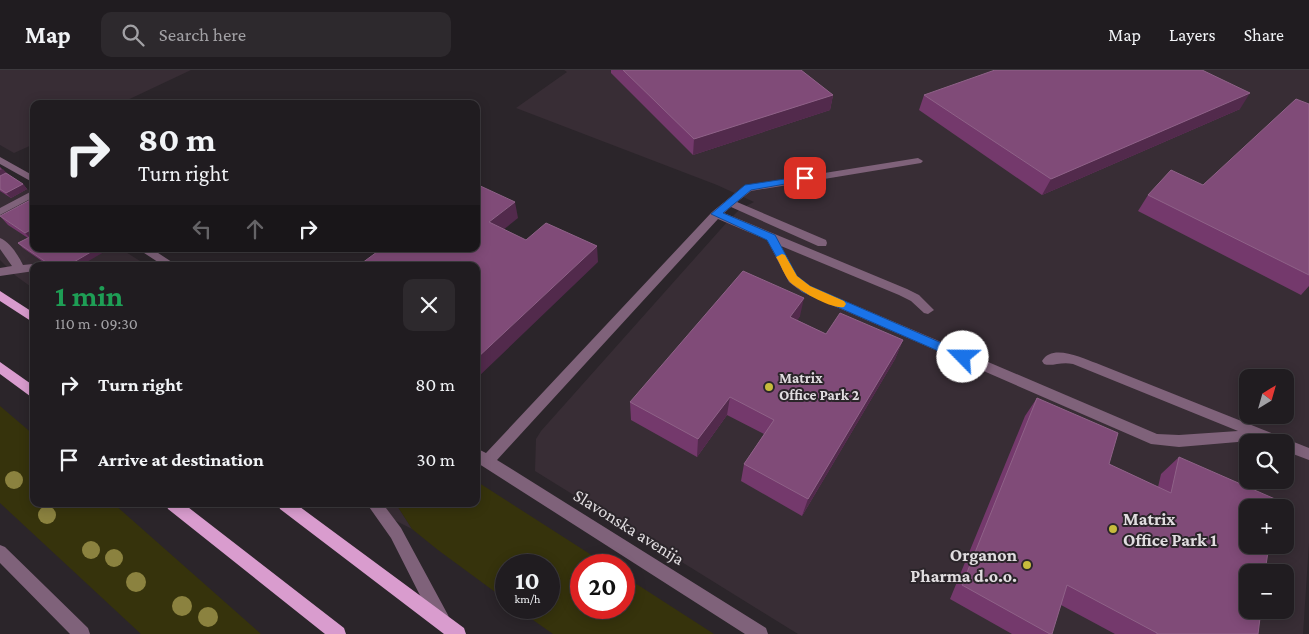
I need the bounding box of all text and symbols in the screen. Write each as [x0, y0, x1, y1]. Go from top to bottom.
search box [101, 12, 451, 57]
text: Map [25, 21, 71, 48]
icon: search [119, 21, 147, 49]
text: Search here [159, 24, 246, 45]
text: Map [1108, 25, 1141, 45]
text: Layers [1169, 25, 1216, 45]
text: Share [1244, 25, 1284, 45]
icon: right [55, 120, 120, 185]
text: 80 m [138, 120, 216, 159]
pin [784, 157, 826, 199]
text: Turn right [138, 161, 229, 186]
icon: arrive [791, 164, 819, 192]
icon: left [188, 215, 216, 243]
icon: ahead [241, 215, 269, 243]
icon: right [294, 215, 322, 243]
text: 1 min [55, 279, 123, 312]
button: close [403, 279, 455, 331]
text: 110 m · 09:30 [55, 315, 138, 332]
position arrow [936, 330, 988, 382]
north arrow [1239, 369, 1294, 424]
map controls [1239, 369, 1294, 619]
place label: Matrix Office Park 2 [779, 370, 860, 403]
icon: right [55, 371, 83, 399]
text: Turn right [98, 374, 183, 395]
text: 80 m [415, 374, 455, 395]
marker: Matrix Office Park 2 [763, 381, 775, 393]
button: search [1239, 434, 1294, 489]
icon: arrive [55, 446, 83, 474]
text: Arrive at destination [98, 449, 264, 470]
text: 30 m [416, 449, 455, 470]
street label: Slavonska avenija [569, 485, 688, 570]
button: + [1239, 499, 1294, 554]
place label: Matrix Office Park 1 [1123, 509, 1217, 550]
marker: Matrix Office Park 1 [1107, 523, 1119, 535]
place label: Organon Pharma d.o.o. [910, 545, 1018, 586]
speed limit sign: 20 [570, 554, 635, 619]
marker: Organon Pharma d.o.o. [1021, 559, 1033, 571]
button: − [1239, 564, 1294, 619]
text: 10 [515, 567, 540, 594]
text: km/h [515, 592, 540, 606]

